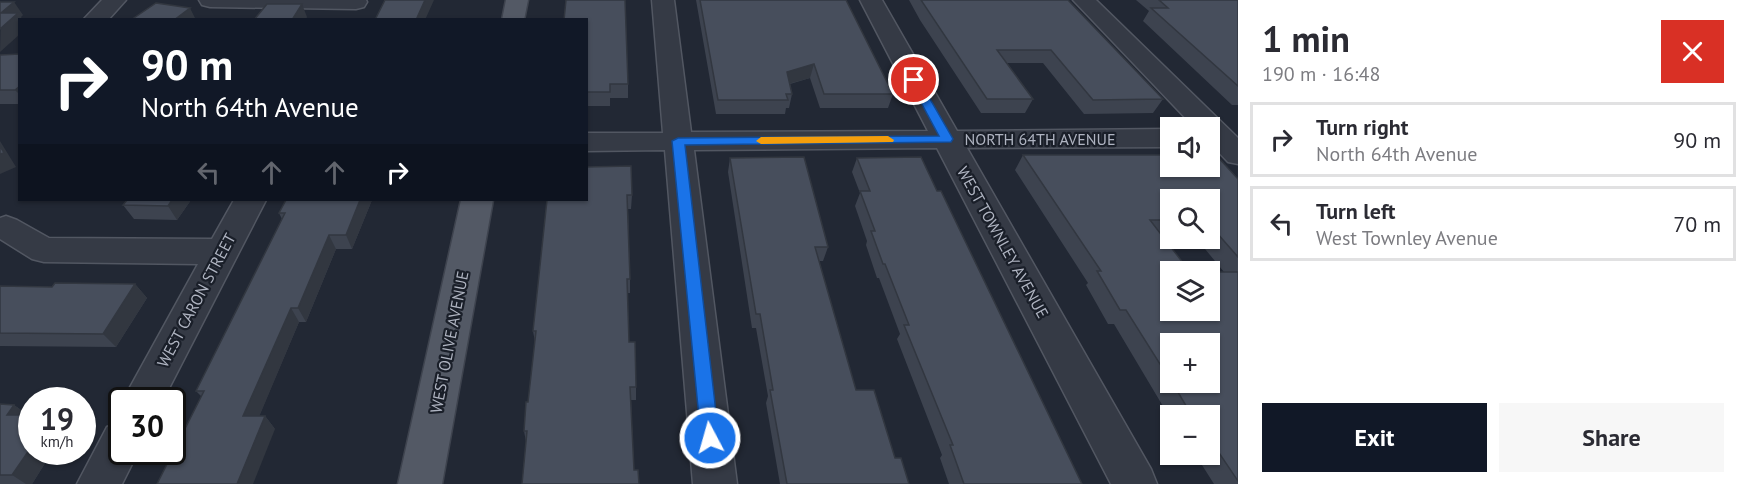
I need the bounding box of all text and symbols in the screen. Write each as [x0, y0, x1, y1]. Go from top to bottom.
text: 1 min [1262, 15, 1350, 62]
button: close [1661, 20, 1724, 83]
text: 90 m [141, 37, 233, 92]
icon: right [42, 42, 120, 120]
pin [888, 54, 939, 105]
text: 190 m · 16:48 [1262, 61, 1380, 87]
icon: arrive [897, 63, 930, 96]
text: North 64th Avenue [141, 90, 359, 124]
text: Turn right [1316, 113, 1408, 141]
map controls [1160, 117, 1220, 465]
button: sound [1160, 117, 1220, 177]
icon: right [1265, 123, 1298, 156]
text: 90 m [1673, 126, 1721, 154]
street label: NORTH 64TH AVENUE [964, 129, 1116, 149]
text: North 64th Avenue [1316, 141, 1477, 167]
icon: left [192, 156, 225, 189]
icon: ahead [255, 156, 288, 189]
icon: ahead [318, 156, 351, 189]
icon: right [381, 156, 414, 189]
street label: WEST TOWNLEY AVENUE [953, 163, 1053, 321]
button: search [1160, 189, 1220, 249]
text: Turn left [1316, 197, 1396, 225]
icon: left [1265, 207, 1298, 240]
text: 70 m [1673, 210, 1721, 238]
text: West Townley Avenue [1316, 225, 1498, 251]
street label: WEST CARON STREET [152, 230, 240, 370]
button: layers [1160, 261, 1220, 321]
street label: WEST OLIVE AVENUE [425, 269, 473, 415]
button: + [1160, 333, 1220, 393]
speed limit sign: 30 [108, 387, 186, 465]
text: 19 [40, 399, 74, 438]
button: Exit [1262, 403, 1487, 472]
button: Share [1499, 403, 1724, 472]
button: − [1160, 405, 1220, 465]
position arrow [678, 406, 742, 470]
text: km/h [41, 432, 73, 451]

